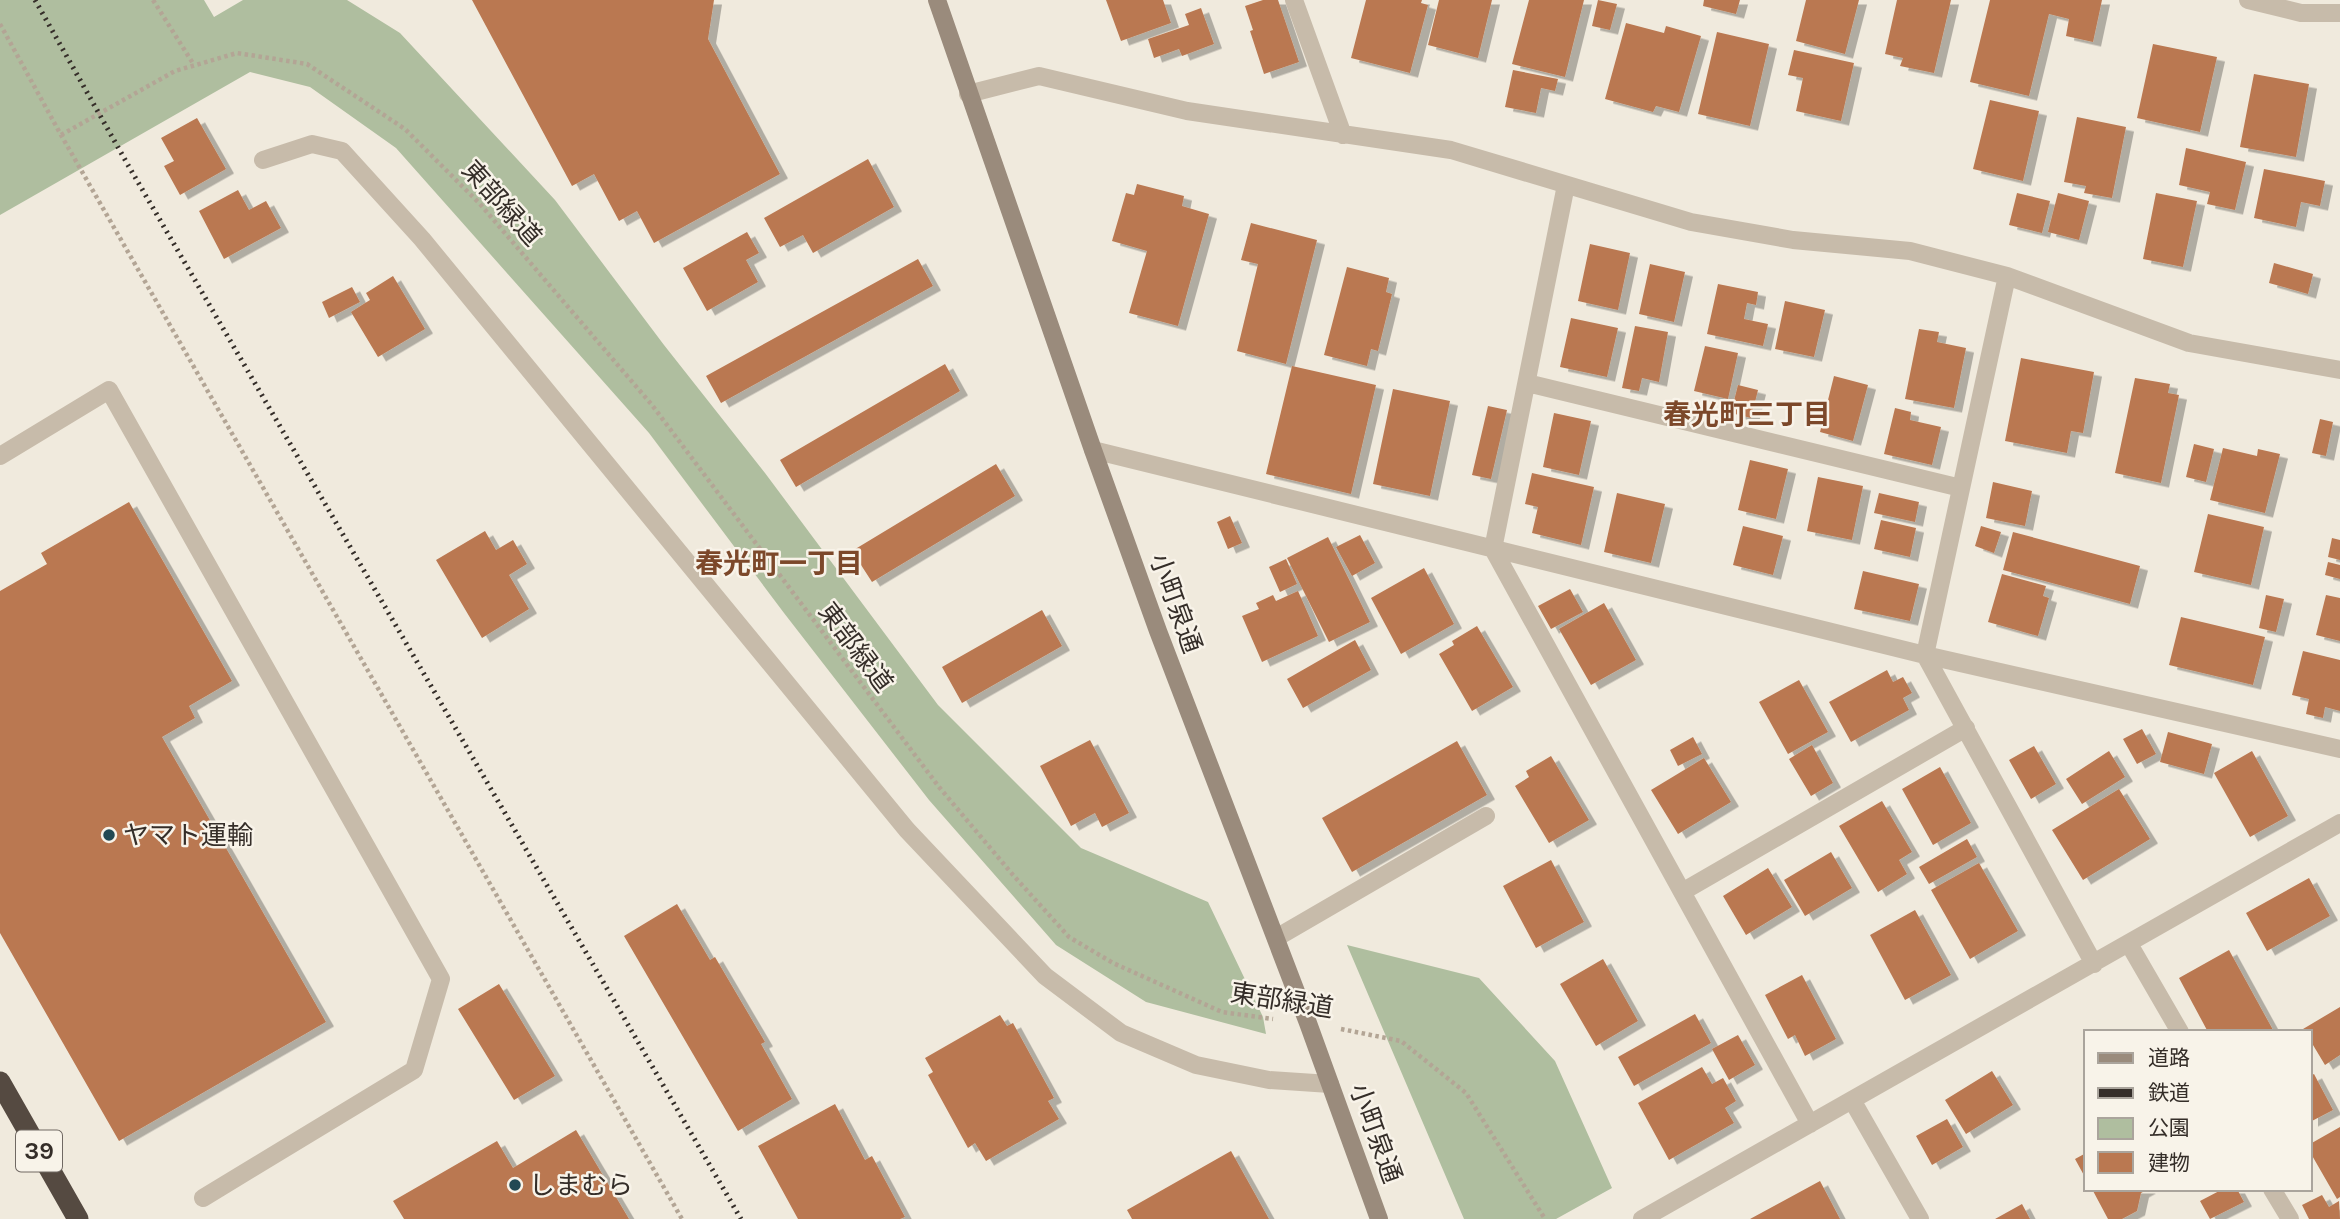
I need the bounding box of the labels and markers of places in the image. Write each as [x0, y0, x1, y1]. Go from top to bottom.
place label: ヤマト運輸 [123, 820, 253, 851]
marker: ヤマト運輸 [101, 827, 117, 843]
place label: しまむら [529, 1170, 633, 1201]
marker: しまむら [507, 1177, 523, 1193]

